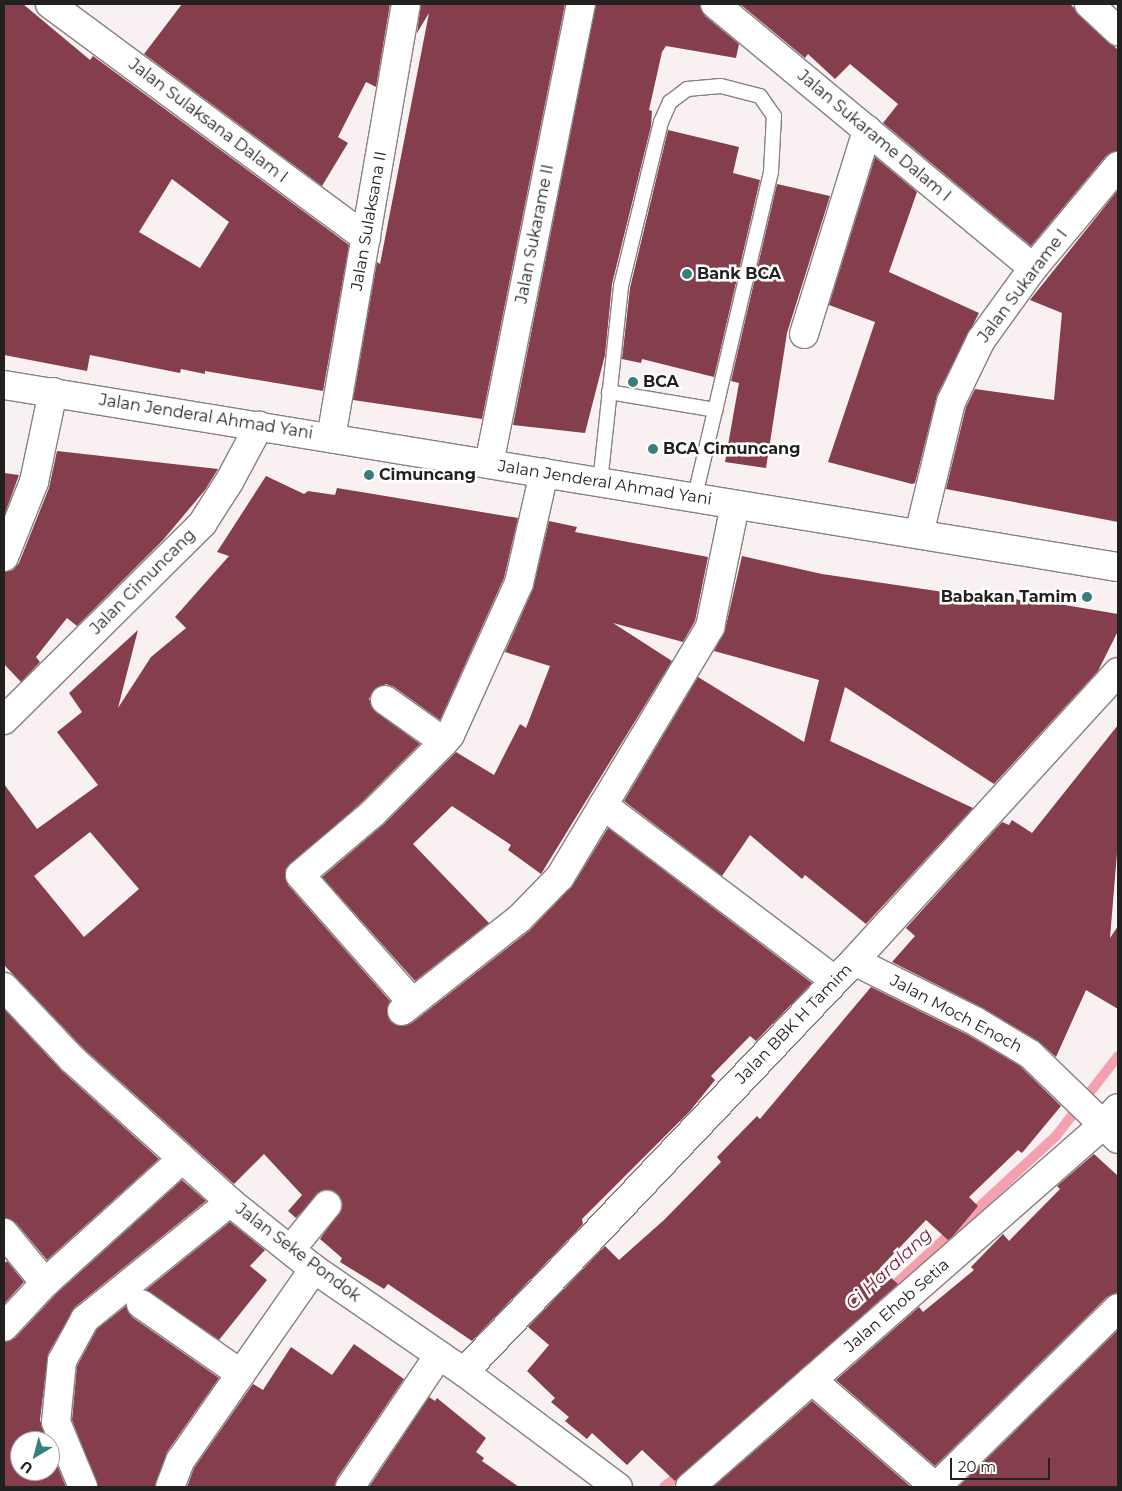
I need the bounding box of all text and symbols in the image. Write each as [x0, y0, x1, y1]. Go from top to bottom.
street label: Jalan Sulaksana Dalam I [125, 55, 291, 187]
street label: Jalan Sukarame Dalam I [793, 66, 955, 206]
street label: Jalan Sulaksana II [347, 150, 391, 292]
street label: Jalan Sukarame II [512, 163, 558, 305]
street label: Jalan Sukarame I [974, 226, 1072, 346]
place label: Bank BCA [697, 264, 781, 284]
marker: Bank BCA [681, 268, 693, 280]
place label: BCA [643, 372, 679, 392]
marker: BCA [627, 376, 639, 388]
street label: Jalan Jenderal Ahmad Yani [98, 391, 314, 443]
place label: BCA Cimuncang [663, 439, 800, 459]
marker: BCA Cimuncang [647, 443, 659, 455]
street label: Jalan Jenderal Ahmad Yani [497, 457, 713, 509]
place label: Cimuncang [379, 465, 476, 485]
marker: Cimuncang [363, 469, 375, 481]
street label: Jalan Cimuncang [86, 525, 200, 639]
place label: Babakan Tamim [941, 587, 1077, 607]
marker: Babakan Tamim [1081, 591, 1093, 603]
street label: Jalan BBK H Tamim [732, 960, 856, 1088]
street label: Jalan Moch Enoch [887, 971, 1025, 1057]
street label: Jalan Seke Pondok [232, 1200, 364, 1306]
water label: Ci Haralang [841, 1224, 937, 1314]
street label: Jalan Ehob Setia [841, 1255, 953, 1357]
north arrow [10, 1431, 60, 1481]
scale bar [952, 1448, 1052, 1480]
text: U [17, 1457, 36, 1478]
text: 20 m [958, 1457, 996, 1476]

